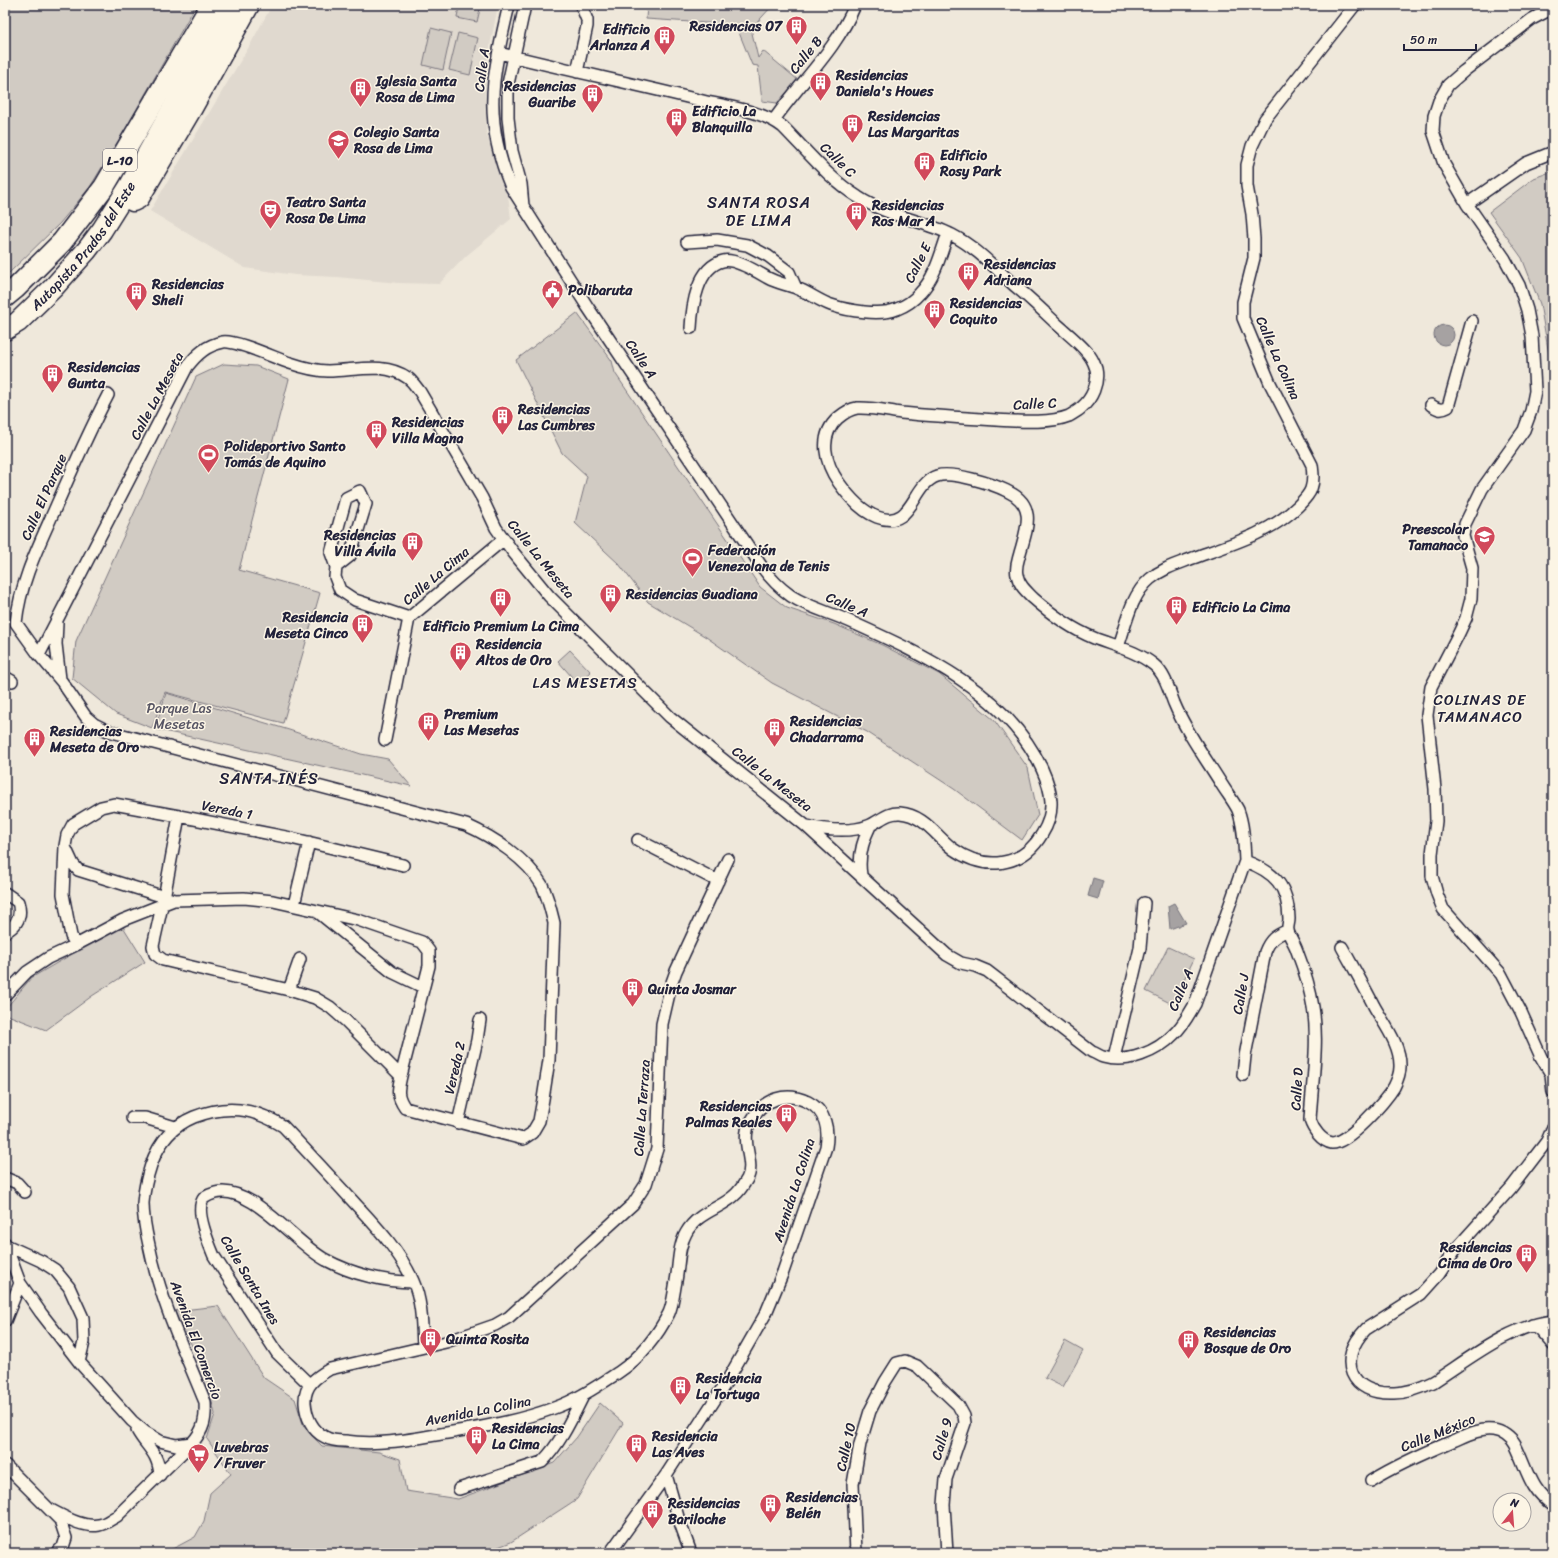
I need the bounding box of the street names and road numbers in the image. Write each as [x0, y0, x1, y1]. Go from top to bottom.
street label: Calle B [783, 30, 829, 80]
street label: Calle A [467, 47, 497, 93]
street label: Calle C [814, 136, 862, 184]
road number: L-10 [103, 149, 137, 171]
street label: Autopista Prados del Este [24, 177, 142, 317]
street label: Calle E [897, 237, 939, 288]
street label: Calle La Colina [1248, 312, 1308, 404]
street label: Calle A [618, 334, 664, 384]
street label: Calle La Meseta [123, 347, 191, 445]
street label: Calle C [1013, 390, 1058, 418]
street label: Calle El Parque [14, 450, 74, 544]
street label: Calle La Meseta [501, 513, 581, 605]
street label: Calle La Cima [397, 540, 476, 612]
street label: Calle A [822, 585, 872, 625]
street label: Calle La Meseta [726, 739, 818, 819]
street label: Vereda 1 [199, 793, 255, 827]
street label: Calle A [1161, 965, 1201, 1015]
street label: Calle J [1225, 971, 1257, 1016]
street label: Vereda 2 [437, 1039, 473, 1097]
street label: Calle La Terraza [626, 1059, 658, 1157]
street label: Calle D [1283, 1066, 1311, 1111]
street label: Avenida La Colina [765, 1135, 823, 1246]
street label: Calle Santa Ines [213, 1230, 287, 1330]
street label: Avenida El Comercio [162, 1276, 229, 1403]
street label: Avenida La Colina [422, 1388, 533, 1434]
street label: Calle México [1397, 1407, 1479, 1459]
street label: Calle 9 [924, 1414, 960, 1463]
street label: Calle 10 [829, 1420, 863, 1474]

